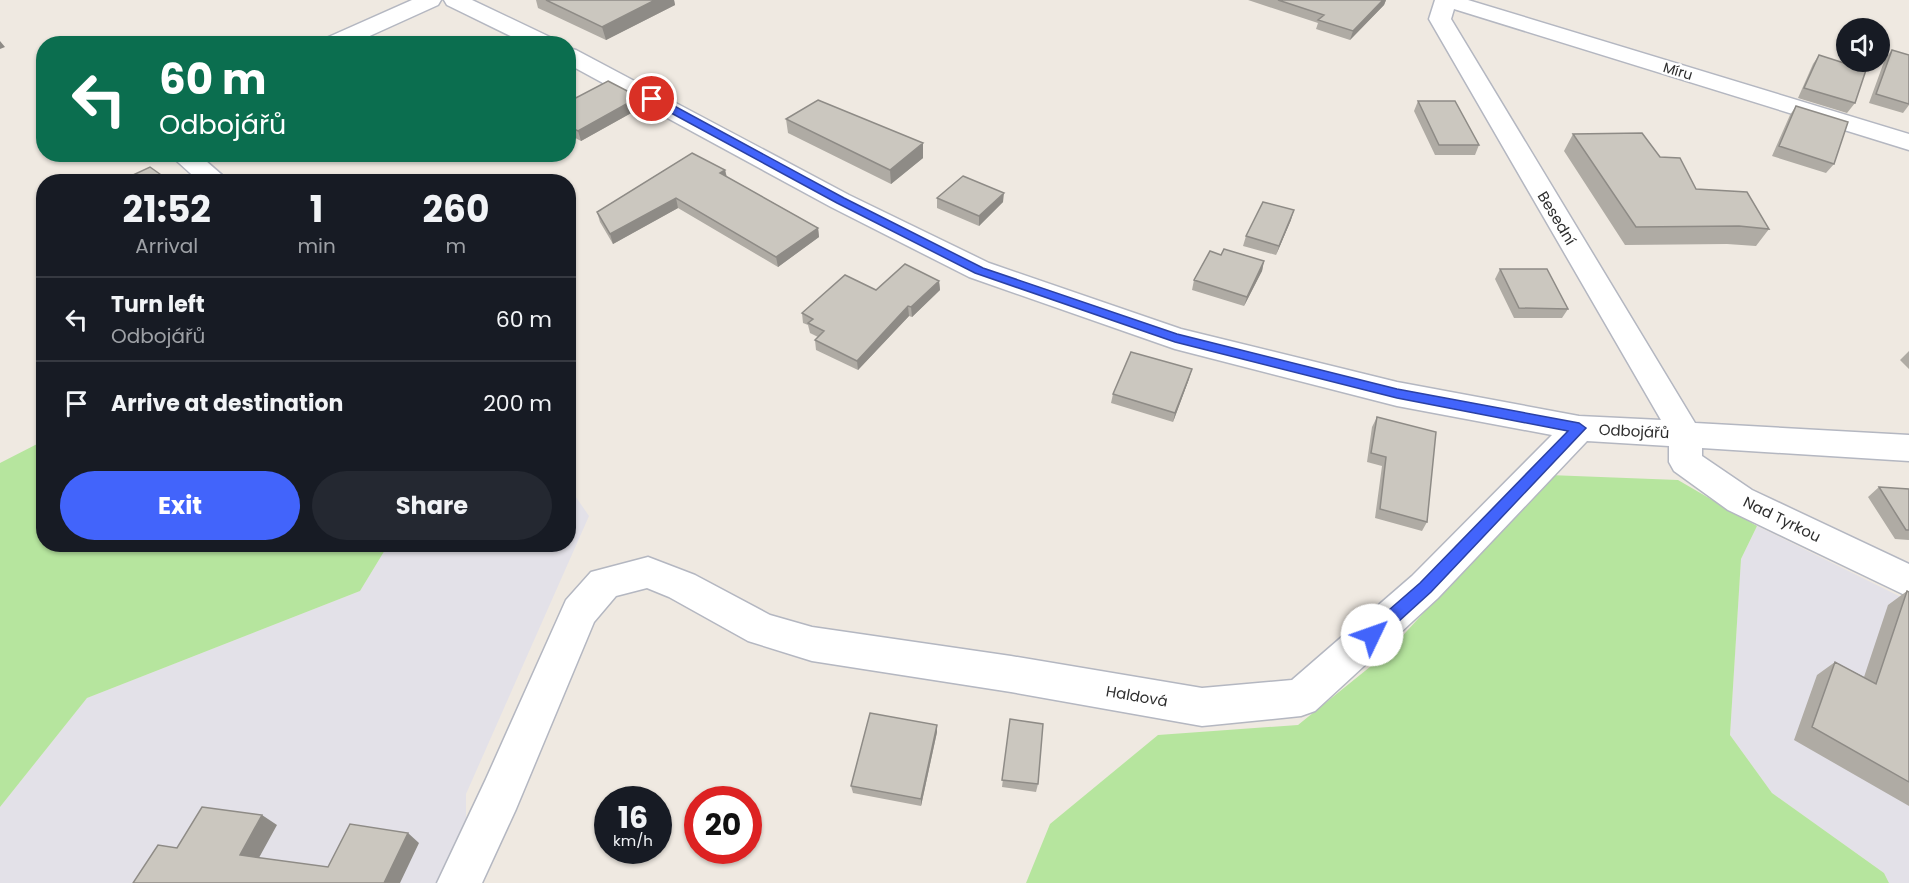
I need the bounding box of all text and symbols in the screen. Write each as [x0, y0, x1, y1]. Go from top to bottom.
map controls [1836, 18, 1890, 72]
button: sound [1836, 18, 1890, 72]
text: 60 m [159, 50, 267, 109]
street label: Míru [1661, 57, 1695, 85]
icon: left [60, 60, 138, 138]
pin [626, 73, 677, 124]
icon: arrive [635, 82, 668, 115]
text: Odbojářů [159, 106, 286, 143]
text: 21:52 [123, 184, 211, 235]
text: 1 [310, 184, 323, 235]
text: 260 [422, 184, 489, 235]
street label: Besední [1533, 187, 1581, 249]
text: Arrival [135, 232, 198, 260]
text: min [297, 232, 336, 260]
text: m [446, 232, 466, 260]
text: Turn left [111, 289, 205, 320]
icon: left [60, 303, 93, 336]
text: 60 m [496, 304, 552, 335]
text: Odbojářů [111, 322, 205, 350]
icon: arrive [60, 387, 93, 420]
text: Arrive at destination [111, 388, 343, 419]
text: 200 m [483, 388, 552, 419]
street label: Odbojářů [1598, 419, 1670, 443]
button: Exit [60, 471, 300, 540]
button: Share [312, 471, 552, 540]
street label: Nad Tyrkou [1740, 491, 1824, 547]
position arrow [1340, 603, 1404, 667]
street label: Haldová [1104, 680, 1170, 712]
speed limit sign: 20 [684, 786, 762, 864]
text: 16 [618, 796, 648, 839]
text: km/h [613, 830, 653, 851]

